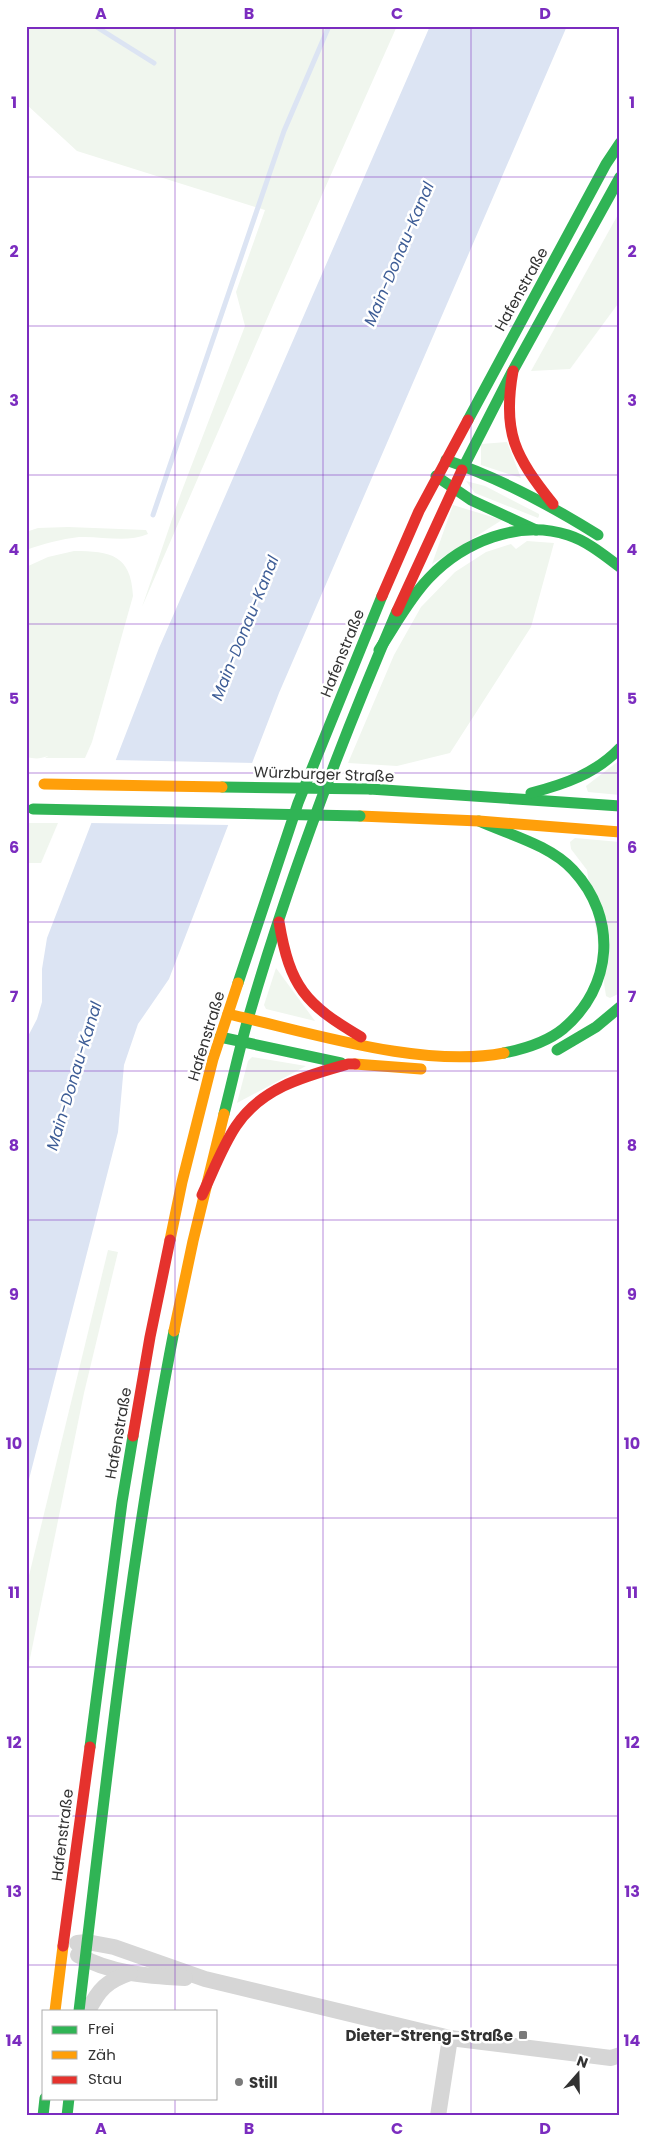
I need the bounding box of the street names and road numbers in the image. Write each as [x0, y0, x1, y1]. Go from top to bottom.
street label: Hafenstraße [489, 243, 553, 335]
street label: Hafenstraße [315, 606, 369, 700]
street label: Würzburger Straße [253, 761, 395, 787]
street label: Hafenstraße [182, 989, 230, 1083]
street label: Hafenstraße [100, 1385, 136, 1481]
street label: Hafenstraße [46, 1788, 78, 1882]

